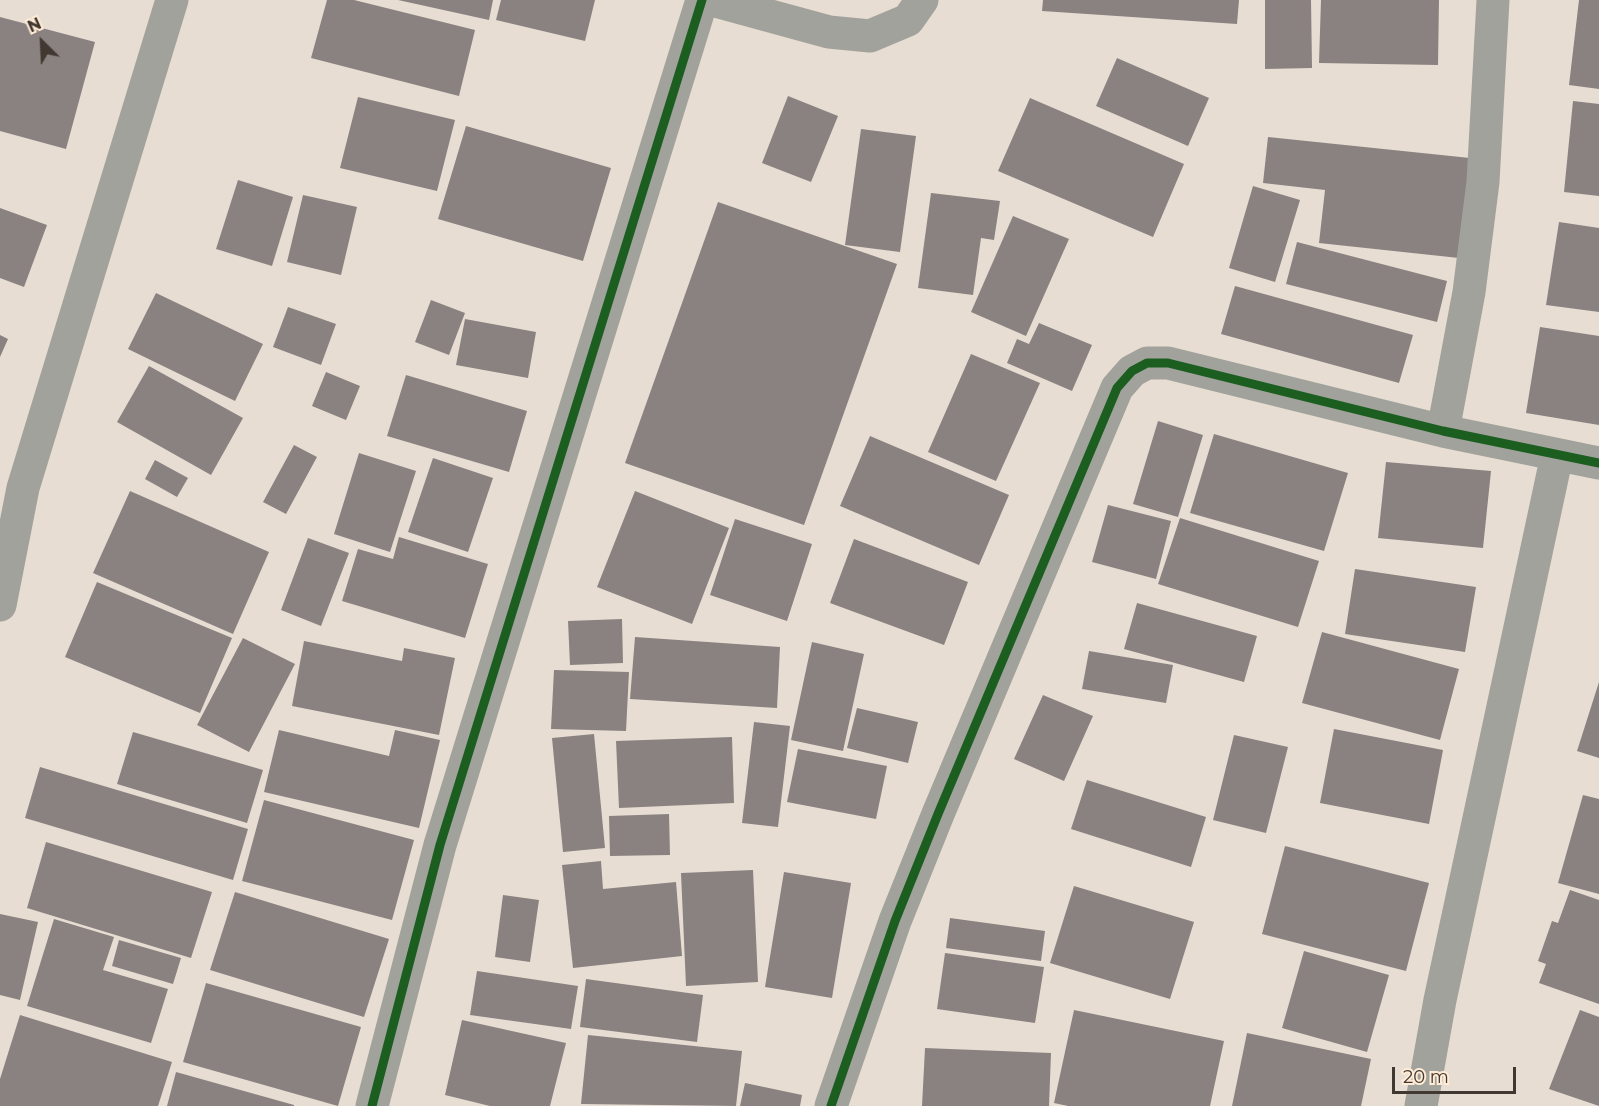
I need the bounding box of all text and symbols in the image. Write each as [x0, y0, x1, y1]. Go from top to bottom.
north arrow [12, 12, 72, 72]
text: N [25, 14, 44, 36]
scale bar [1395, 1055, 1520, 1093]
text: 20 m [1403, 1066, 1449, 1088]

